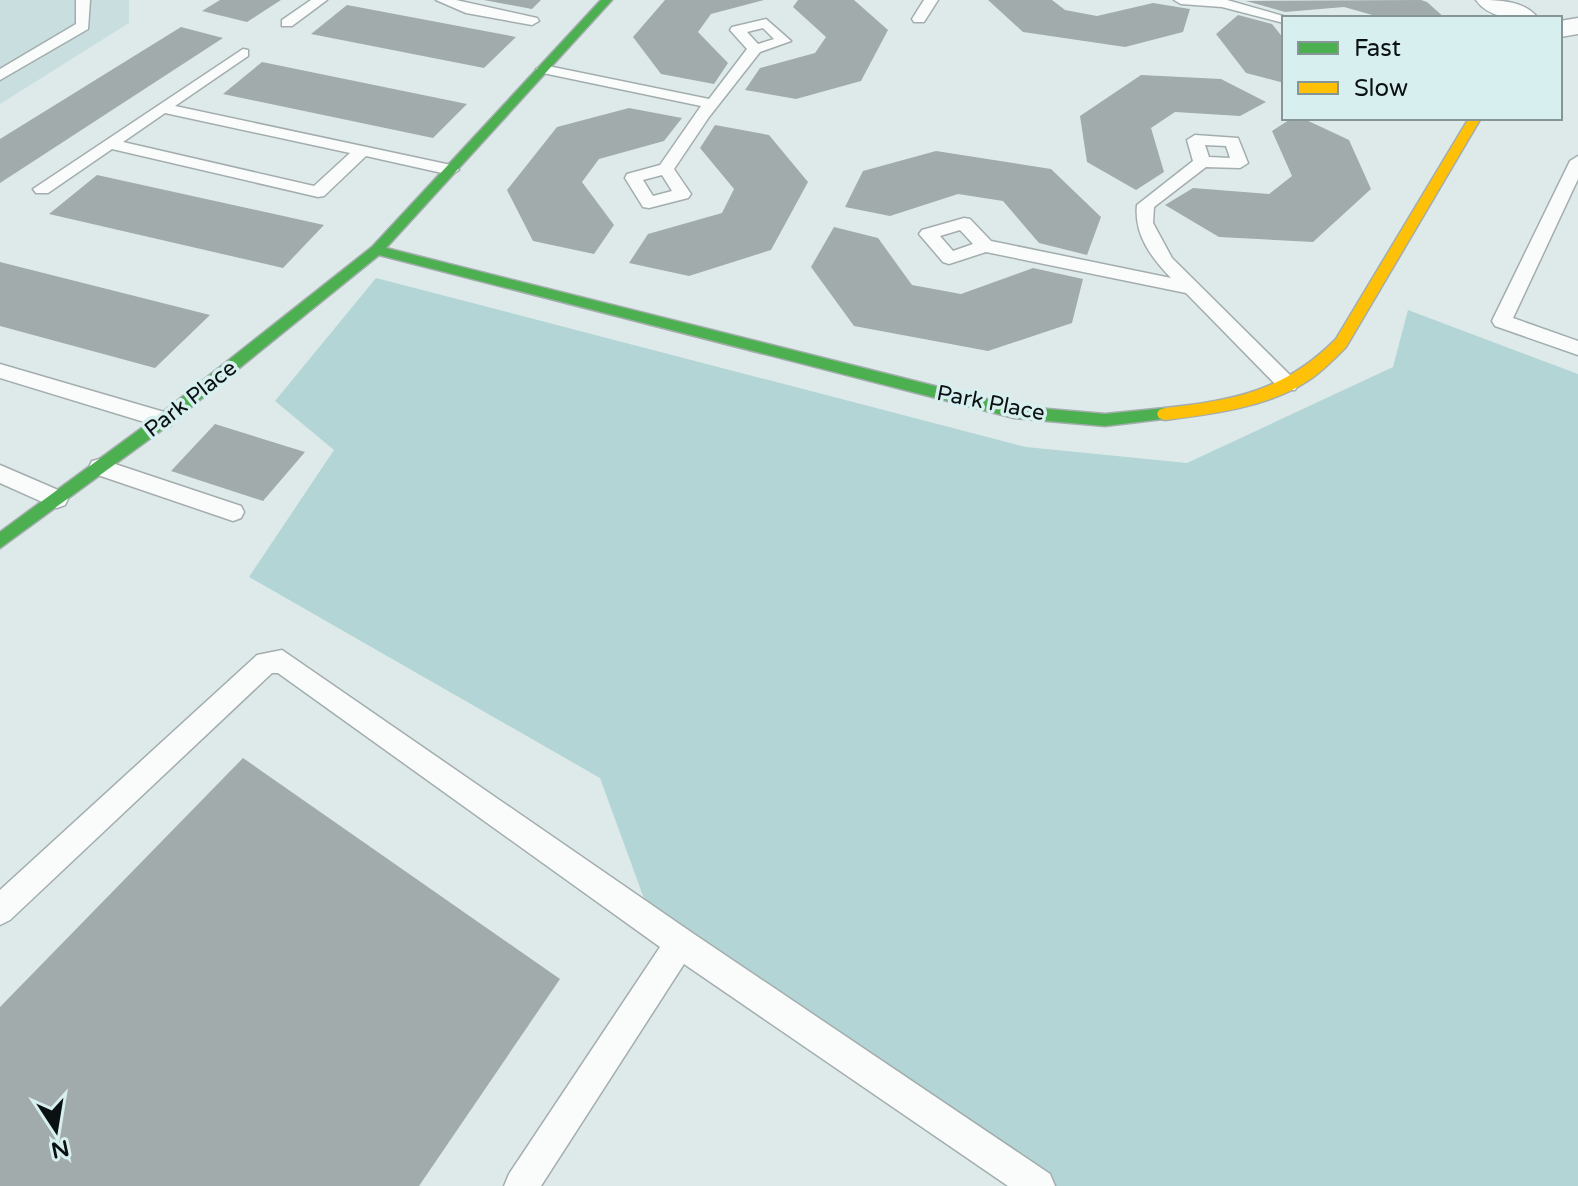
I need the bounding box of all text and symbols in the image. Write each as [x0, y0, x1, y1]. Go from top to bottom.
legend [1282, 16, 1562, 120]
text: Fast [1354, 34, 1401, 63]
text: Slow [1354, 74, 1408, 103]
street label: Park Place [140, 355, 242, 443]
street label: Park Place [935, 380, 1047, 426]
north arrow [16, 1090, 96, 1170]
text: N [49, 1134, 71, 1163]

